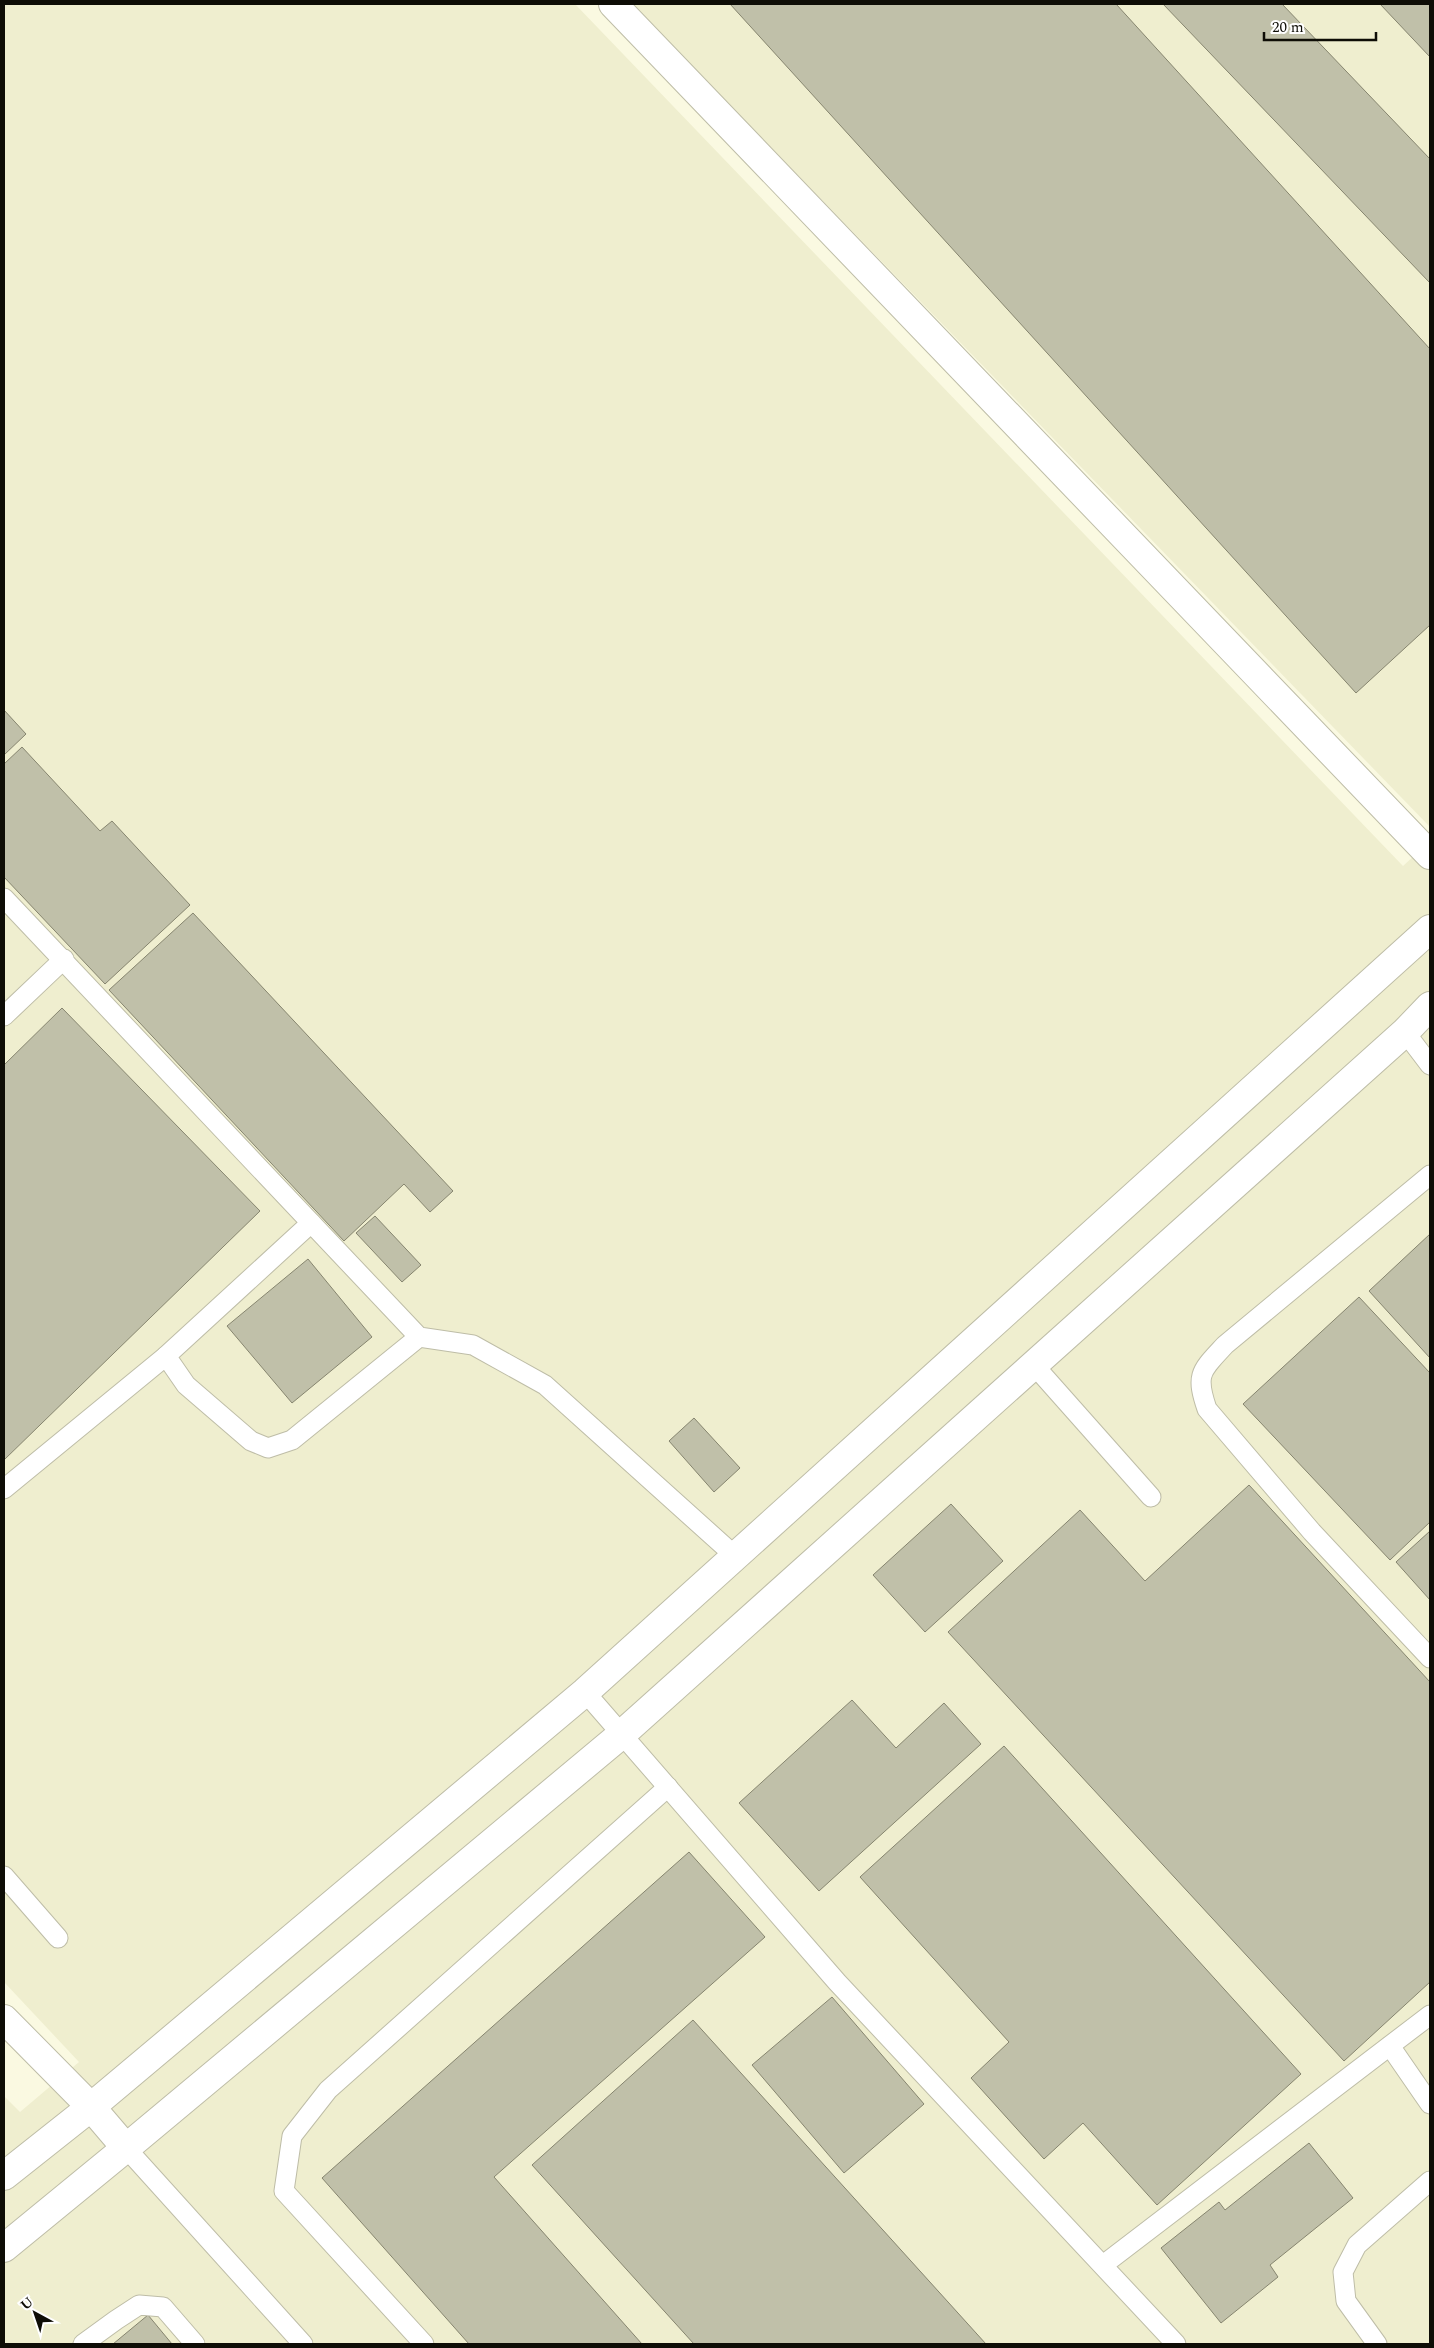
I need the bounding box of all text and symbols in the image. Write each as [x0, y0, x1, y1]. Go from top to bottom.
scale bar [1264, 10, 1376, 42]
text: 20 m [1272, 16, 1304, 39]
north arrow [10, 2288, 60, 2338]
text: U [16, 2291, 38, 2315]

